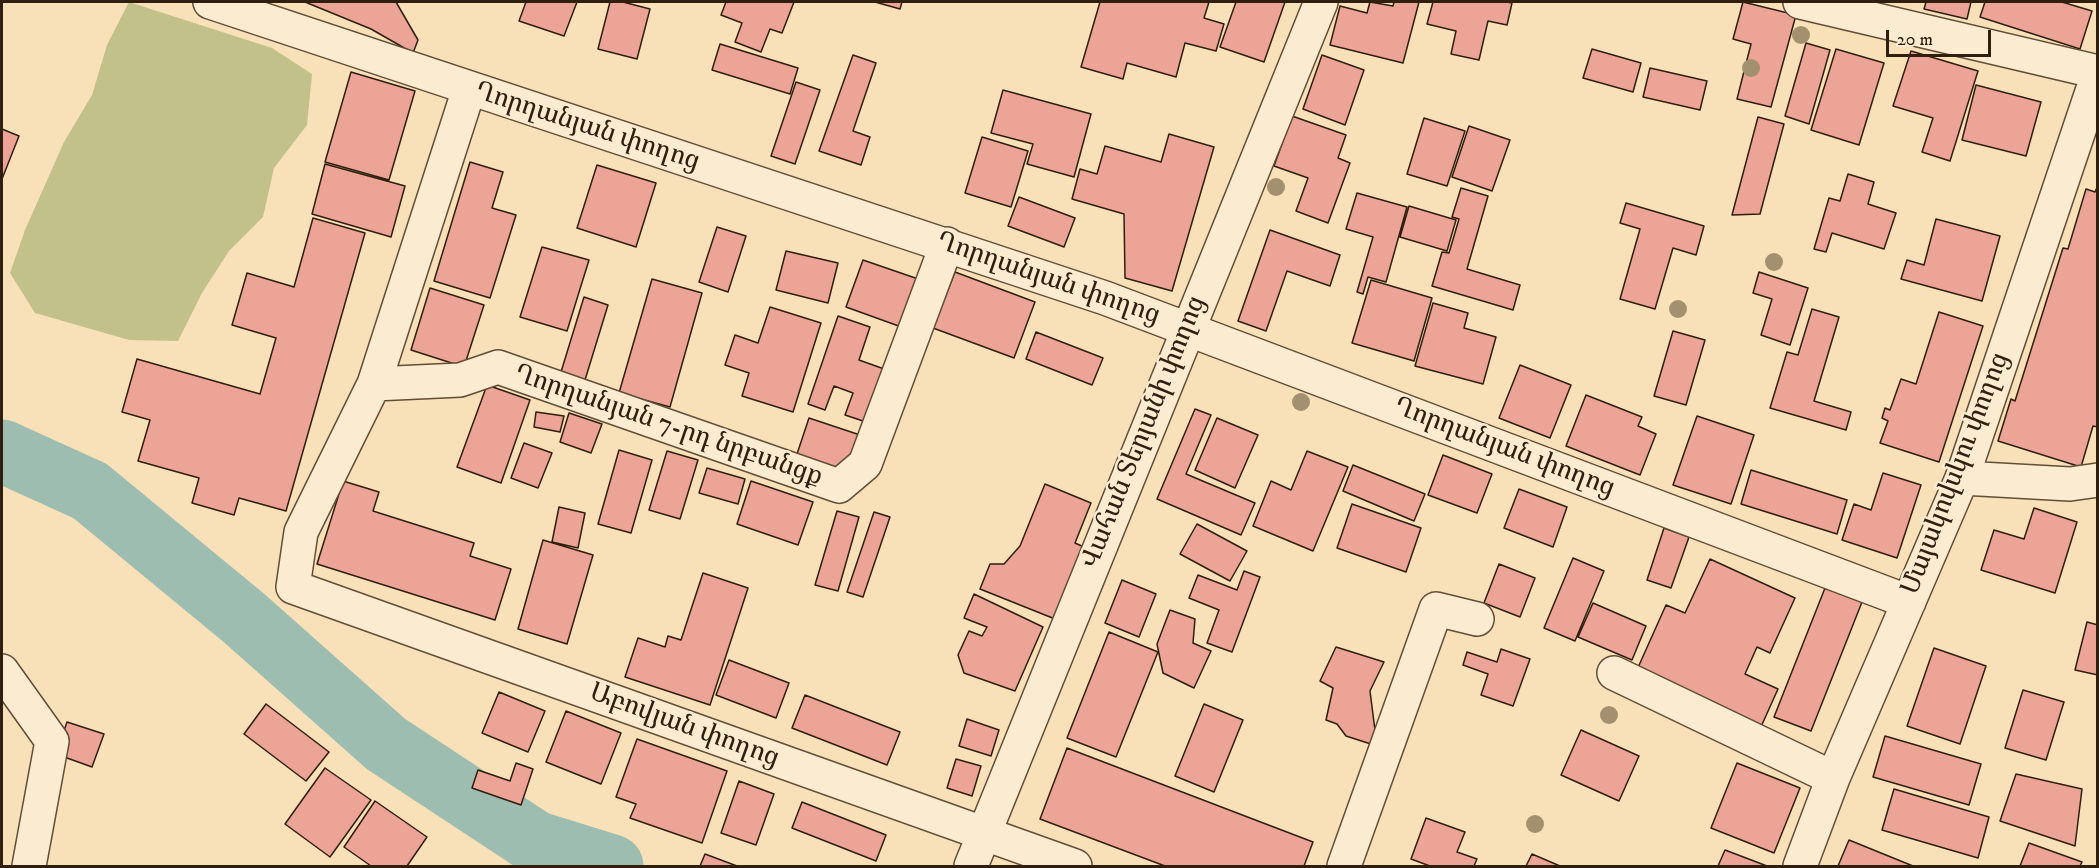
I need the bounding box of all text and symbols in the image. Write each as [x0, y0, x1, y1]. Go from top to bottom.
scale bar [1889, 18, 1994, 56]
text: 20 m [1897, 29, 1933, 51]
street label: Ղորղանյան փողոց [471, 77, 703, 179]
street label: Ղորղանյան փողոց [932, 227, 1164, 333]
street label: Վահան Տերյանի փողոց [1076, 292, 1214, 574]
street label: Մայակովսկու փողոց [1896, 349, 2018, 599]
street label: Ղորղանյան 7-րդ նրբանցք [510, 360, 826, 494]
street label: Ղորղանյան փողոց [1389, 393, 1619, 505]
street label: Աբովյան փողոց [585, 678, 783, 776]

